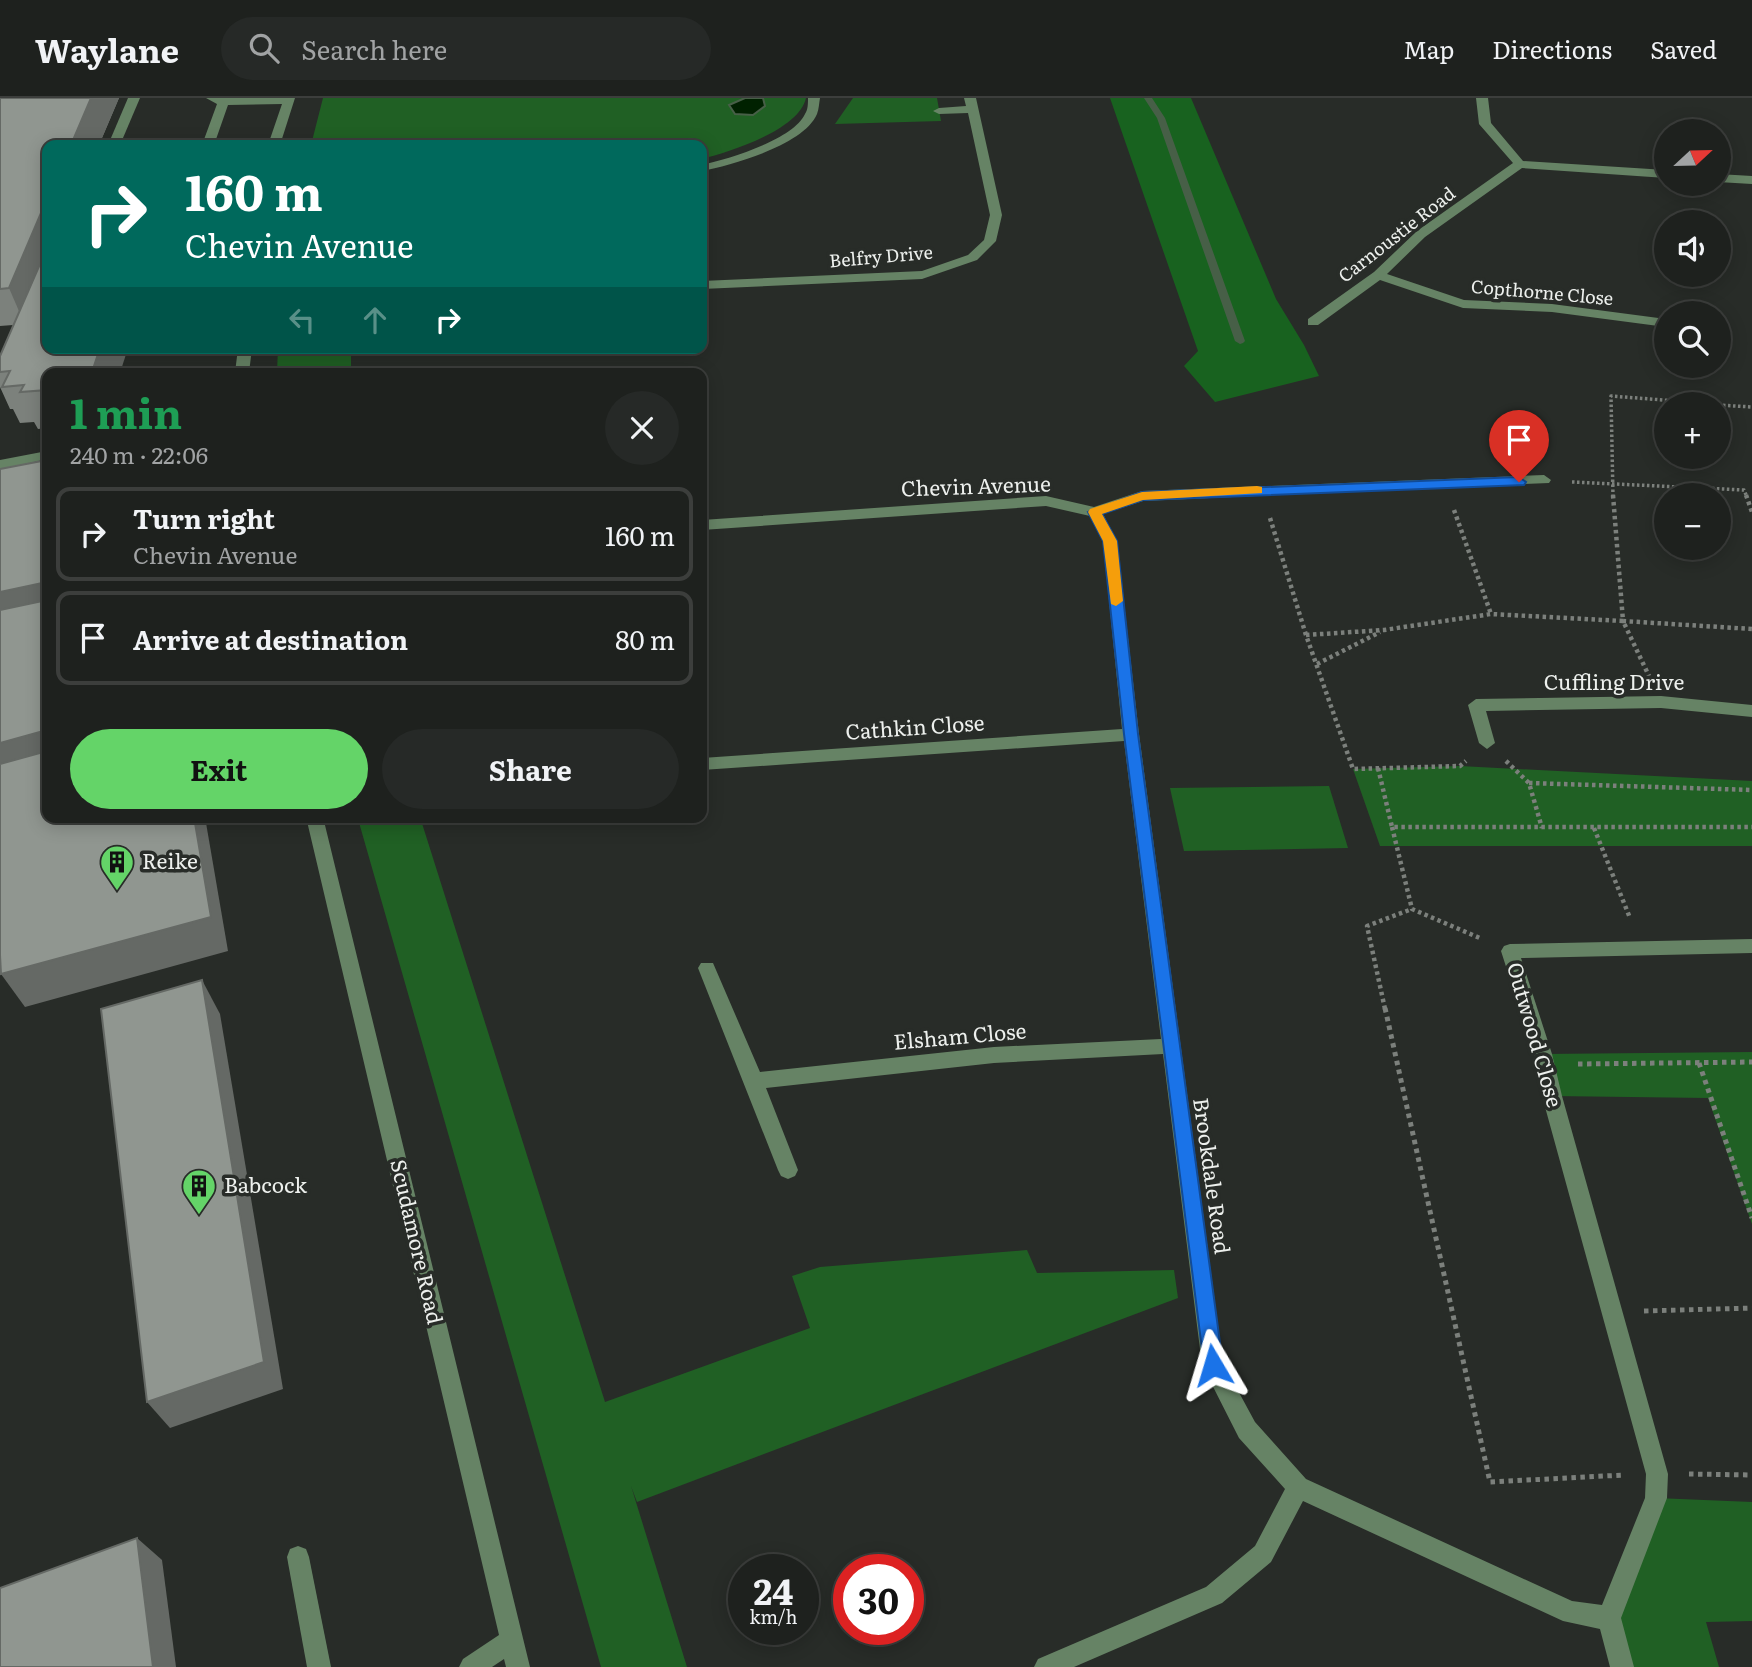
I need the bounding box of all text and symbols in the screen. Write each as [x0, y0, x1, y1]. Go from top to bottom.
search box [221, 17, 711, 80]
text: Waylane [35, 24, 179, 73]
icon: search [245, 29, 283, 67]
text: Search here [301, 29, 447, 68]
text: Map [1403, 31, 1454, 66]
text: Directions [1492, 31, 1612, 66]
text: Saved [1650, 31, 1717, 66]
north arrow [1654, 119, 1731, 196]
map controls [1654, 119, 1731, 560]
text: 160 m [185, 153, 323, 226]
icon: right [70, 168, 161, 259]
street label: Carnoustie Road [1332, 179, 1460, 288]
button: sound [1654, 210, 1731, 287]
text: Chevin Avenue [185, 220, 414, 268]
street label: Belfry Drive [828, 238, 934, 273]
street label: Copthorne Close [1470, 272, 1614, 311]
icon: left [283, 301, 321, 339]
icon: ahead [356, 301, 394, 339]
icon: right [429, 301, 467, 339]
button: search [1654, 301, 1731, 378]
text: 1 min [70, 380, 182, 442]
button: close [605, 391, 679, 465]
button: + [1654, 392, 1731, 469]
pin [1489, 410, 1549, 482]
icon: arrive [1500, 421, 1538, 459]
text: 240 m · 22:06 [70, 437, 208, 471]
street label: Chevin Avenue [900, 466, 1052, 503]
button: − [1654, 483, 1731, 560]
text: Turn right [133, 498, 275, 537]
icon: right [74, 515, 112, 553]
text: 160 m [605, 515, 675, 554]
text: Chevin Avenue [133, 537, 297, 571]
icon: arrive [74, 619, 112, 657]
text: Arrive at destination [133, 619, 408, 658]
text: 80 m [615, 619, 675, 658]
street label: Cuffling Drive [1544, 665, 1684, 696]
street label: Cathkin Close [844, 705, 985, 746]
button: Exit [70, 729, 368, 809]
button: Share [382, 729, 679, 809]
building icon: Reike [98, 843, 136, 892]
place label: Reike [142, 844, 198, 875]
street label: Outwood Close [1501, 958, 1572, 1111]
street label: Elsham Close [892, 1013, 1028, 1056]
street label: Brookdale Road [1187, 1096, 1240, 1256]
street label: Scudamore Road [384, 1156, 453, 1327]
building icon: Babcock [180, 1167, 218, 1216]
place label: Babcock [224, 1168, 307, 1199]
position arrow [1176, 1328, 1250, 1402]
speed limit sign: 30 [833, 1554, 924, 1645]
text: 24 [754, 1564, 793, 1616]
text: km/h [750, 1603, 797, 1630]

